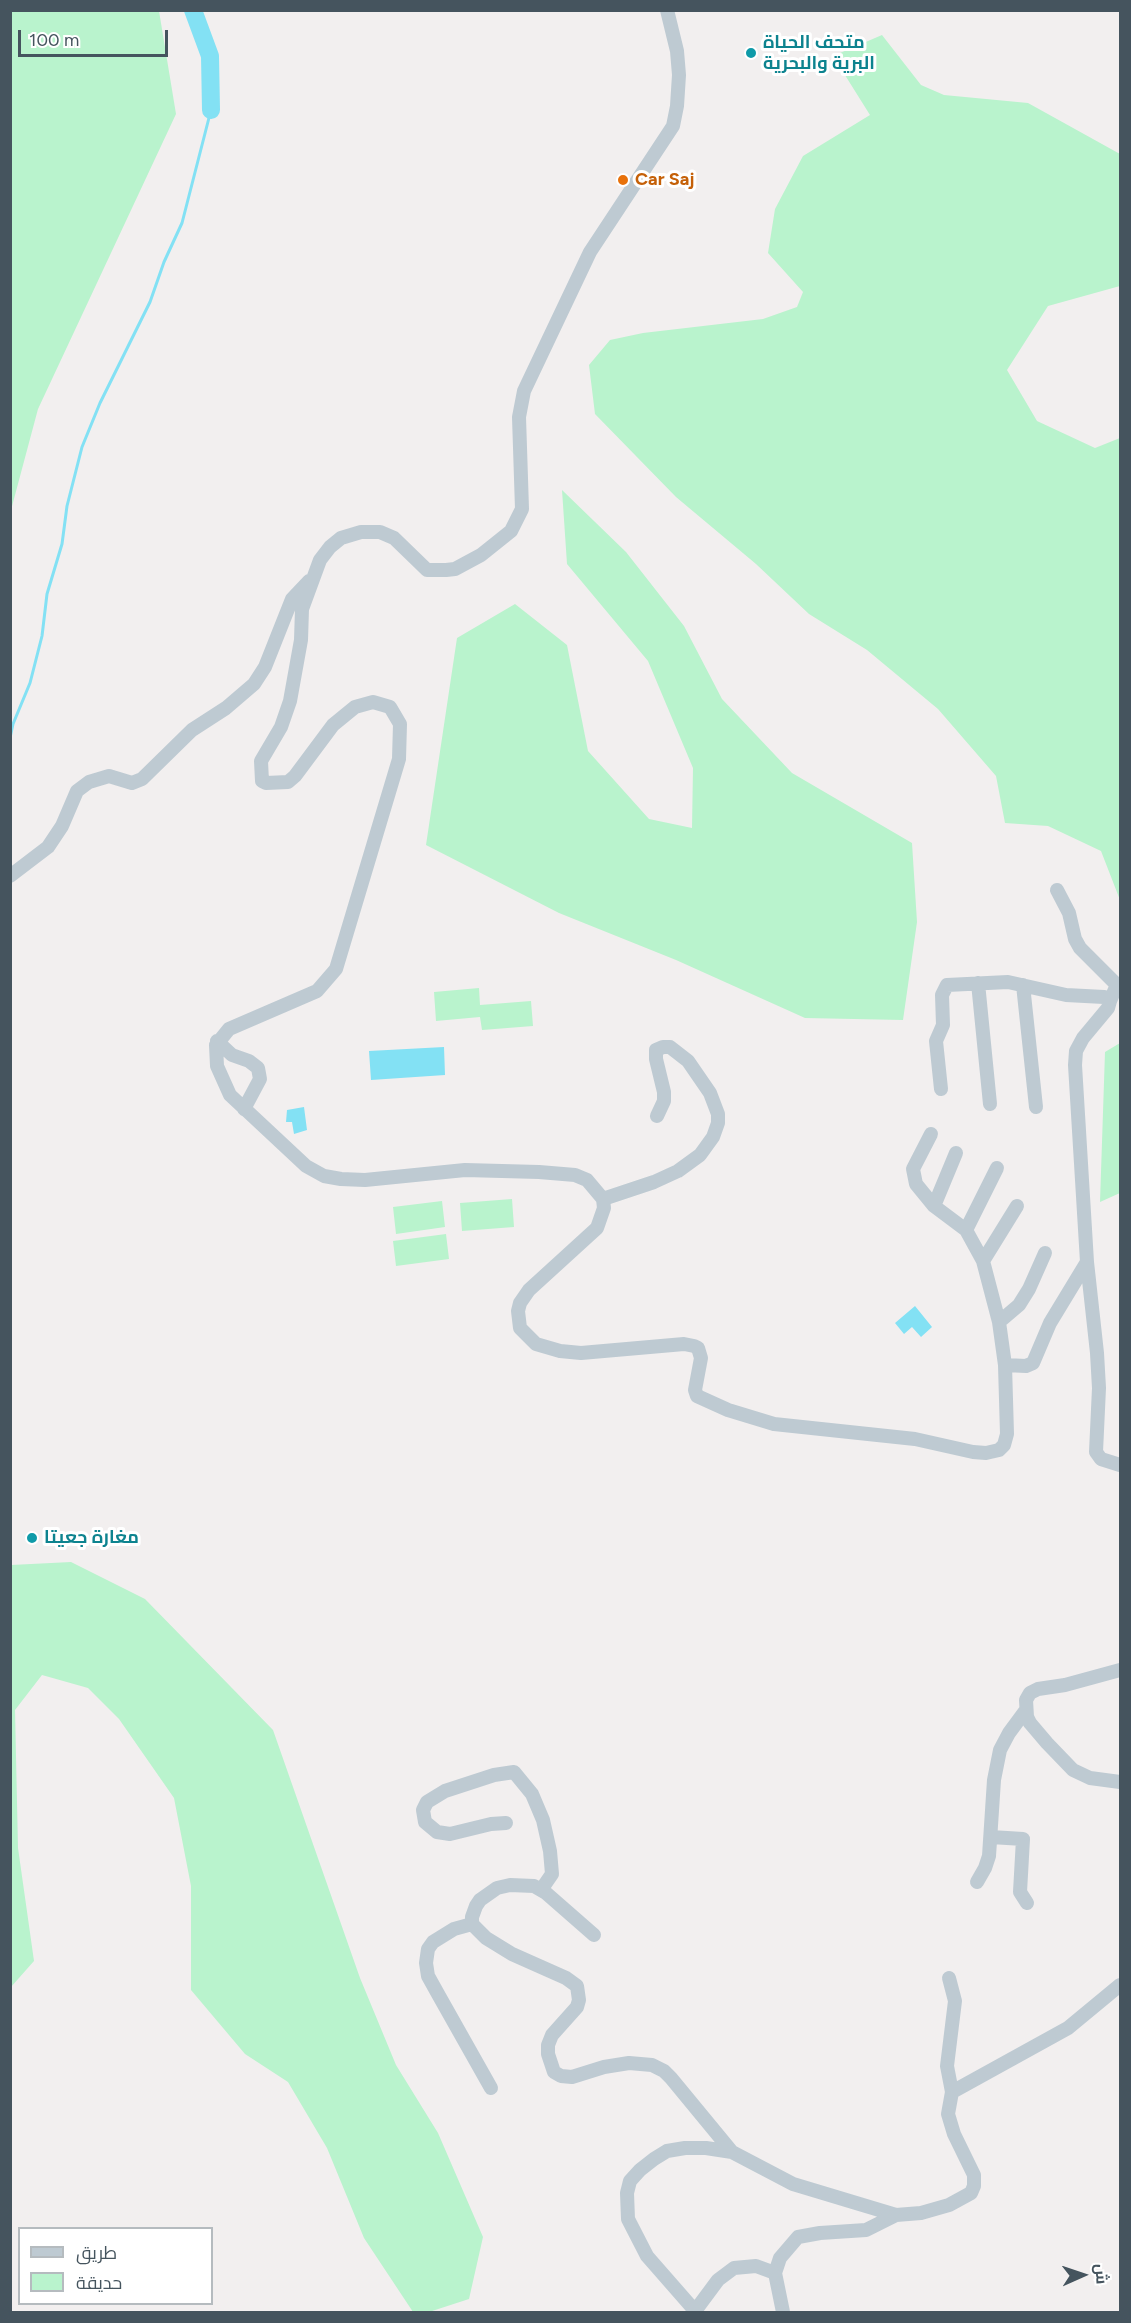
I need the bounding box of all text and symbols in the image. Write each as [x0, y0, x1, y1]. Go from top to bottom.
scale bar [21, 18, 171, 56]
text: 100 m [29, 29, 79, 51]
place label: متحف الحياة البرية والبحرية [763, 32, 875, 74]
marker: متحف الحياة البرية والبحرية [744, 46, 758, 60]
place label: Car Saj [635, 169, 695, 191]
marker: Car Saj [616, 173, 630, 187]
place label: مغارة جعيتا [44, 1527, 139, 1549]
marker: مغارة جعيتا [25, 1531, 39, 1545]
legend [18, 2227, 213, 2305]
text: طريق [76, 2242, 117, 2264]
north arrow [1053, 2245, 1113, 2305]
text: ش [1091, 2263, 1111, 2285]
text: حديقة [76, 2272, 122, 2294]

